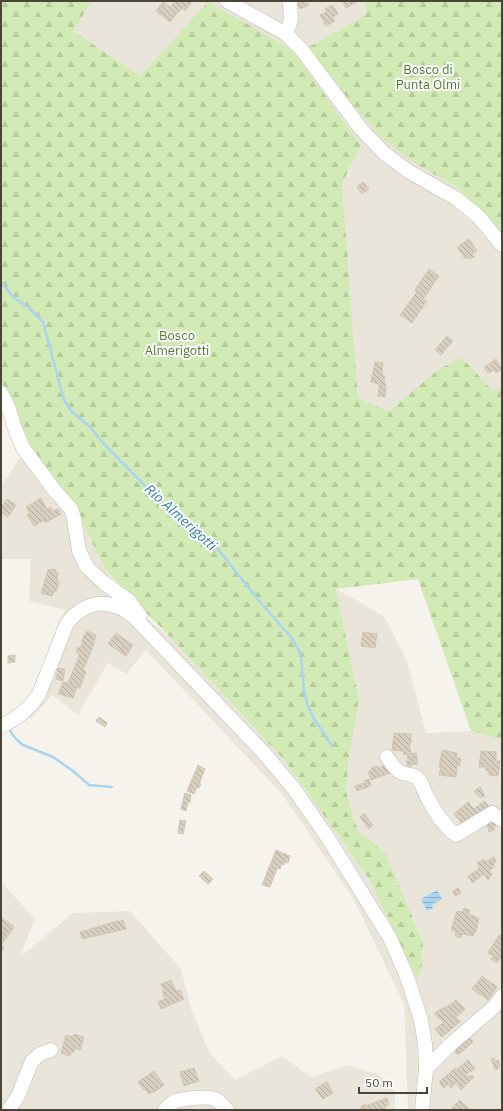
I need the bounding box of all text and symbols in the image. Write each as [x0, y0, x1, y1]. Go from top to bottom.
park label: Bosco di Punta Olmi [396, 61, 460, 93]
park label: Bosco Almerigotti [145, 327, 209, 359]
water label: Rio Almerigotti [141, 480, 221, 554]
scale bar [359, 1069, 427, 1095]
text: 50 m [365, 1075, 393, 1090]

